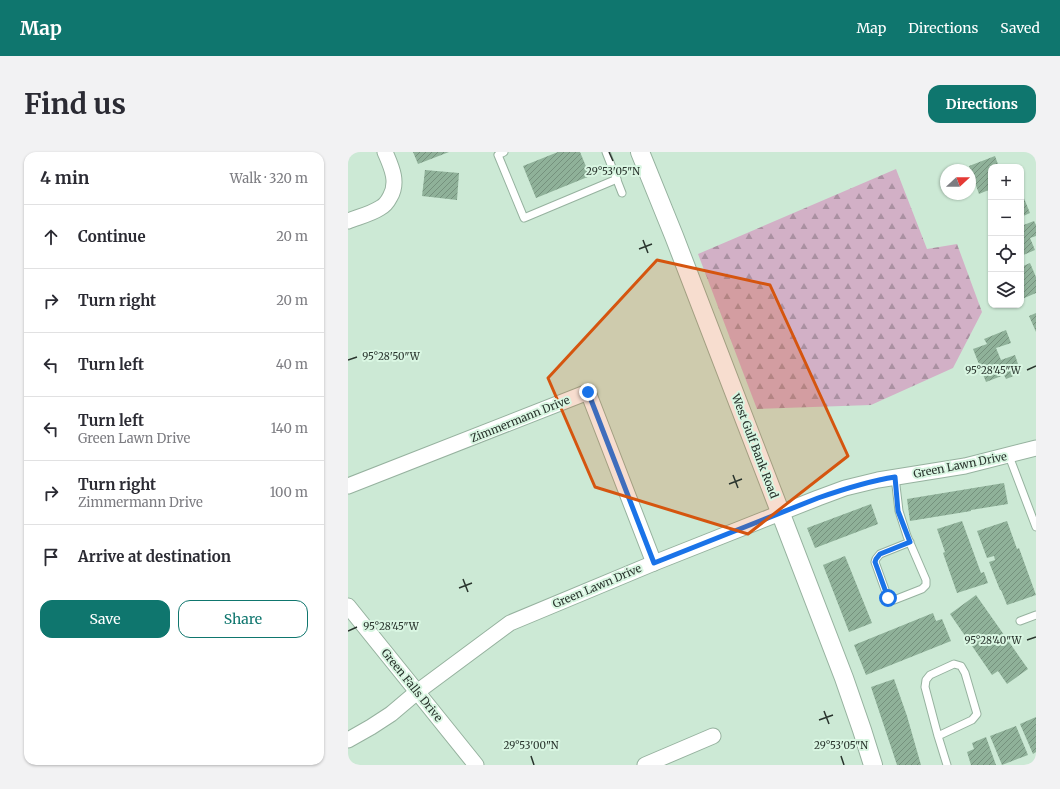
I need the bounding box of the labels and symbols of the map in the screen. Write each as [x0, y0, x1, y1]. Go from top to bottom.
north arrow [940, 164, 976, 200]
text: 29°53'05"N [586, 165, 640, 178]
text: 95°28'50"W [362, 350, 421, 363]
text: 95°28'45"W [965, 364, 1022, 377]
route end [579, 383, 597, 401]
street label: West Gulf Bank Road [728, 391, 781, 501]
street label: Zimmermann Drive [468, 393, 572, 445]
street label: Green Lawn Drive [912, 449, 1008, 481]
street label: Green Lawn Drive [551, 561, 644, 611]
route start [879, 589, 897, 607]
text: 95°28'45"W [363, 620, 420, 633]
text: 95°28'40"W [964, 634, 1023, 647]
street label: Green Falls Drive [378, 646, 446, 724]
text: 29°53'00"N [504, 739, 559, 752]
text: 29°53'05"N [814, 739, 868, 752]

